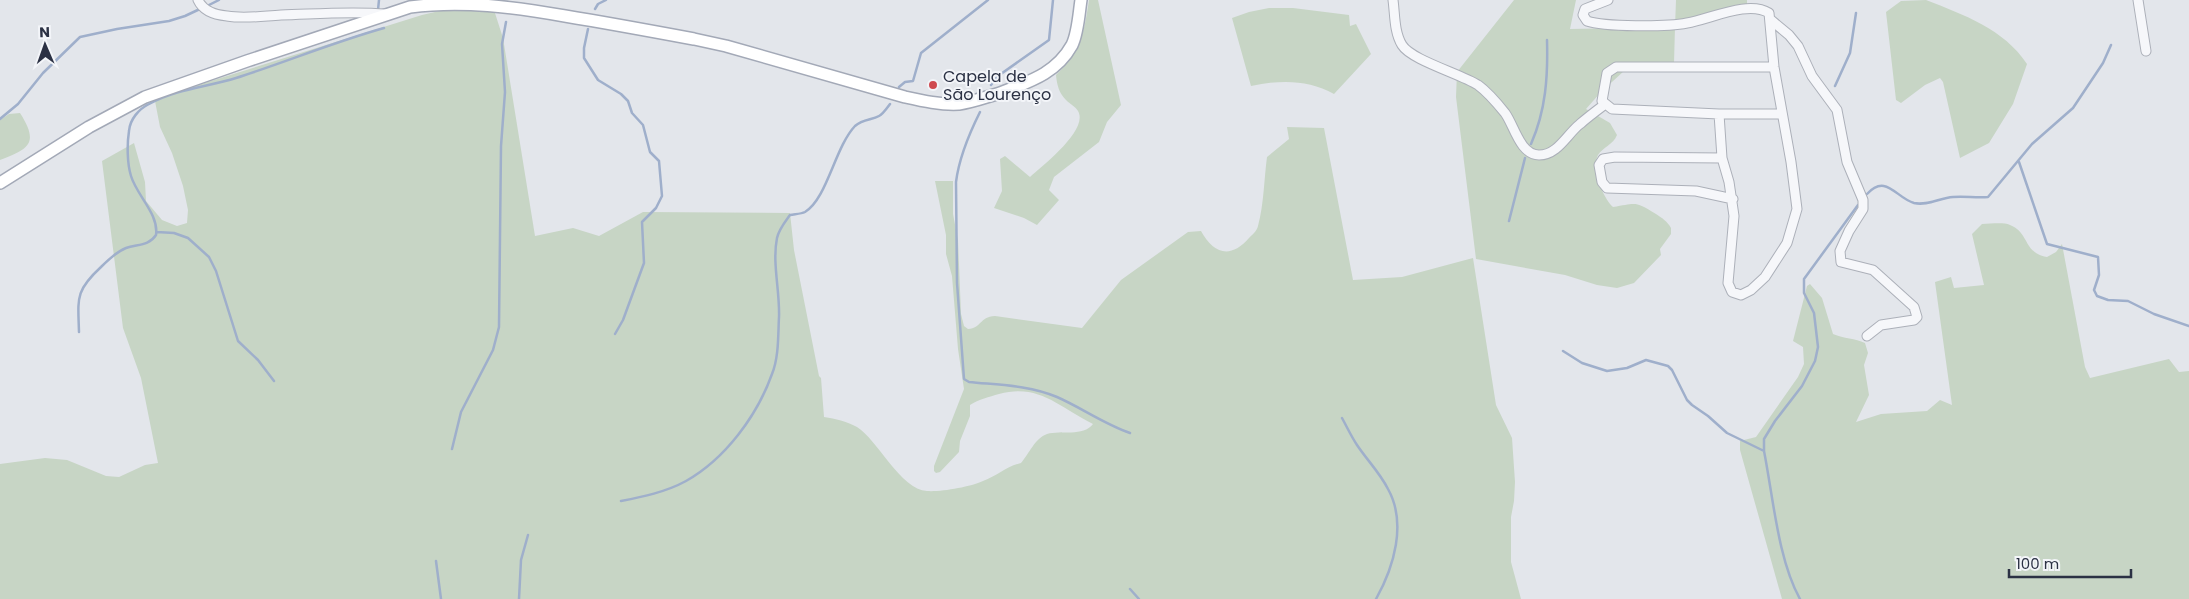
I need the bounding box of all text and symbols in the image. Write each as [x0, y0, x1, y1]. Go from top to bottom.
north arrow [20, 20, 70, 70]
text: N [39, 22, 50, 42]
place label: Capela de São Lourenço [943, 65, 1051, 106]
marker: Capela de São Lourenço [927, 79, 939, 91]
scale bar [2009, 546, 2132, 578]
text: 100 m [2016, 553, 2059, 574]

